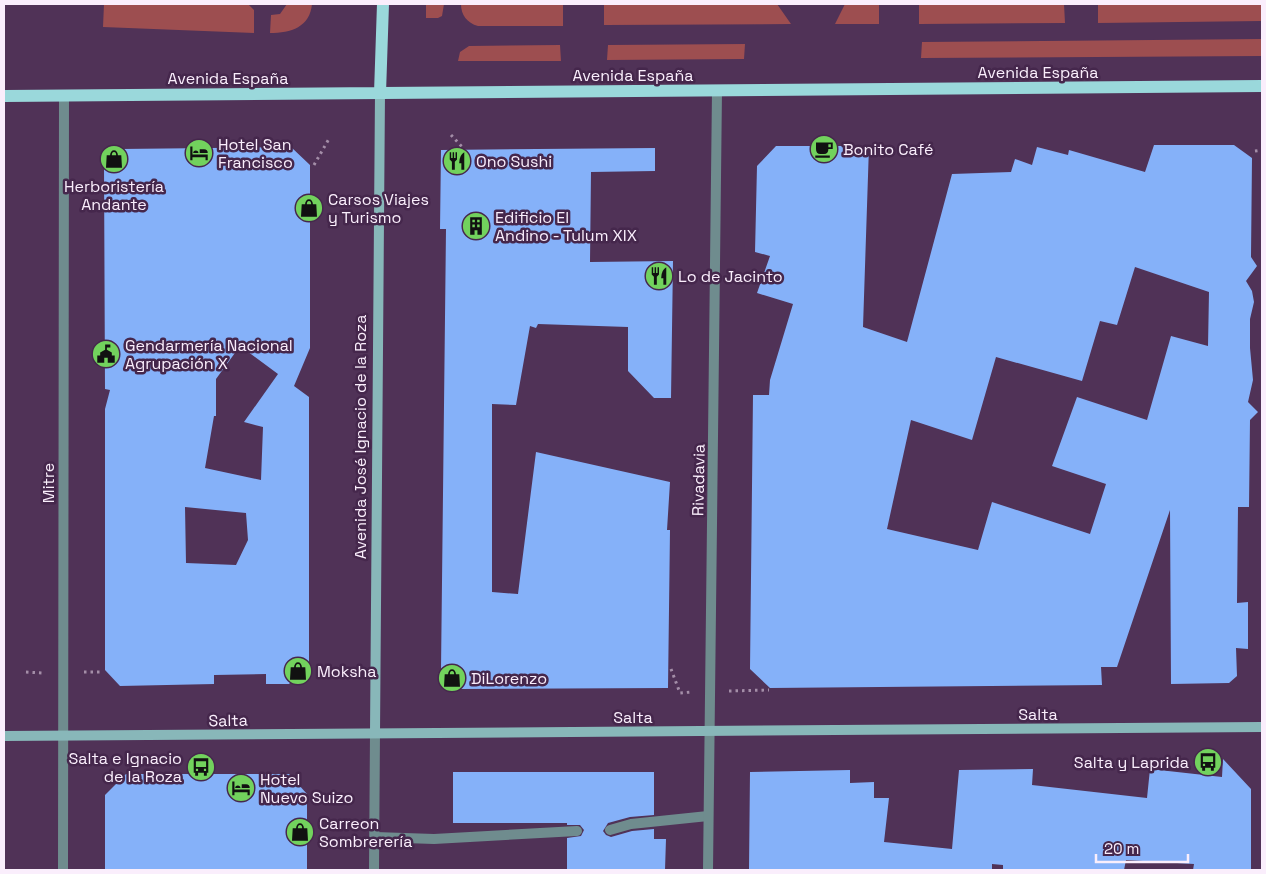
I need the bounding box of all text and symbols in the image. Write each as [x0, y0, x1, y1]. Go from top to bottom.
street label: Avenida España [978, 62, 1098, 83]
street label: Avenida España [573, 65, 693, 86]
street label: Avenida España [168, 68, 288, 89]
place label: Hotel San Francisco [218, 134, 293, 173]
cafe icon: Bonito Café [809, 134, 839, 164]
hotel icon: Hotel San Francisco [184, 138, 214, 168]
place label: Bonito Café [843, 139, 933, 160]
shop icon: Herboristería Andante [99, 144, 129, 174]
restaurant icon: Ono Sushi [442, 146, 472, 176]
place label: Ono Sushi [476, 151, 552, 172]
place label: Herboristería Andante [64, 176, 164, 215]
place label: Carsos Viajes y Turismo [328, 189, 429, 228]
shop icon: Carsos Viajes y Turismo [294, 193, 324, 223]
place label: Edificio El Andino - Tulum XIX [495, 207, 637, 246]
building icon: Edificio El Andino - Tulum XIX [461, 211, 491, 241]
restaurant icon: Lo de Jacinto [644, 261, 674, 291]
place label: Lo de Jacinto [678, 266, 783, 287]
street label: Avenida José Ignacio de la Roza [350, 315, 371, 559]
place label: Gendarmería Nacional Agrupación X [125, 335, 293, 374]
public building icon: Gendarmería Nacional Agrupación X [91, 339, 121, 369]
street label: Rivadavia [687, 444, 710, 516]
street label: Mitre [38, 463, 59, 503]
shop icon: Moksha [283, 656, 313, 686]
place label: Moksha [317, 661, 377, 682]
shop icon: DiLorenzo [437, 663, 467, 693]
place label: DiLorenzo [471, 668, 547, 689]
street label: Salta [1018, 704, 1058, 725]
street label: Salta [613, 707, 653, 728]
street label: Salta [208, 710, 248, 731]
bus stop icon: Salta y Laprida [1193, 747, 1223, 777]
place label: Salta e Ignacio de la Roza [69, 748, 182, 787]
bus stop icon: Salta e Ignacio de la Roza [186, 752, 216, 782]
place label: Salta y Laprida [1074, 752, 1189, 773]
place label: Hotel Nuevo Suizo [260, 769, 353, 808]
hotel icon: Hotel Nuevo Suizo [226, 773, 256, 803]
place label: Carreon Sombrerería [319, 813, 412, 852]
shop icon: Carreon Sombrerería [285, 817, 315, 847]
scale bar [1096, 832, 1188, 864]
text: 20 m [1104, 839, 1139, 858]

